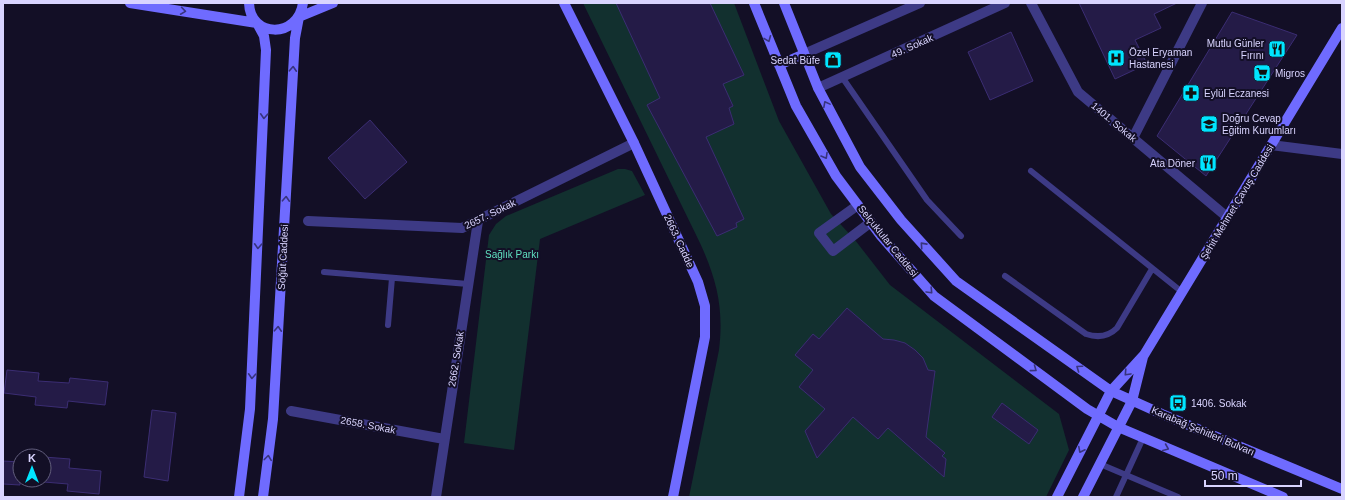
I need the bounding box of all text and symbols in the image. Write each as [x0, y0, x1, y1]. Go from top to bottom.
one-way arrow [180, 6, 186, 15]
street label: 49. Sokak [889, 32, 935, 60]
one-way arrow [764, 36, 772, 43]
place label: Mutlu Günler Fırını [1207, 38, 1265, 61]
restaurant icon: Mutlu Günler Fırını [1267, 39, 1287, 59]
place label: Özel Eryaman Hastanesi [1129, 47, 1192, 70]
hospital icon: Özel Eryaman Hastanesi [1106, 48, 1126, 68]
shop icon: Sedat Büfe [823, 50, 843, 70]
place label: Sedat Büfe [771, 55, 820, 66]
supermarket icon: Migros [1252, 63, 1272, 83]
one-way arrow [289, 66, 298, 72]
place label: Migros [1275, 68, 1305, 79]
pharmacy icon: Eylül Eczanesi [1181, 83, 1201, 103]
place label: Eylül Eczanesi [1204, 88, 1269, 99]
street label: 1401. Sokak [1089, 100, 1140, 145]
one-way arrow [824, 101, 831, 108]
one-way arrow [259, 113, 268, 119]
place label: Doğru Cevap Eğitim Kurumları [1222, 113, 1296, 136]
school or university icon: Doğru Cevap Eğitim Kurumları [1199, 114, 1219, 134]
street label: Şehit Mehmet Çavuş Caddesi [1198, 142, 1276, 262]
one-way arrow [820, 152, 827, 159]
restaurant icon: Ata Döner [1198, 153, 1218, 173]
place label: Ata Döner [1150, 158, 1196, 169]
one-way arrow [281, 196, 290, 202]
street label: 2657. Sokak [463, 196, 518, 231]
street label: Selçuklular Caddesi [856, 203, 920, 279]
street label: 2663. Cadde [662, 213, 696, 270]
street label: Söğüt Caddesi [276, 224, 290, 290]
one-way arrow [921, 242, 928, 250]
one-way arrow [253, 243, 262, 249]
park label: Sağlık Parkı [485, 249, 539, 260]
one-way arrow [925, 287, 932, 294]
one-way arrow [274, 326, 283, 332]
street label: 2662. Sokak [446, 330, 466, 387]
one-way arrow [1030, 365, 1037, 372]
one-way arrow [1077, 366, 1084, 373]
one-way arrow [1125, 368, 1132, 376]
one-way arrow [248, 373, 256, 379]
bus stop icon: 1406. Sokak [1168, 393, 1188, 413]
place label: 1406. Sokak [1191, 398, 1248, 409]
street label: Karabağ Şehitleri Bulvarı [1150, 404, 1256, 458]
street label: 2658. Sokak [340, 414, 397, 436]
one-way arrow [1163, 443, 1170, 451]
one-way arrow [1078, 446, 1086, 454]
north arrow [12, 448, 52, 488]
text: K [28, 452, 36, 464]
one-way arrow [263, 455, 272, 461]
scale bar [1205, 462, 1301, 488]
text: 50 m [1211, 469, 1238, 483]

